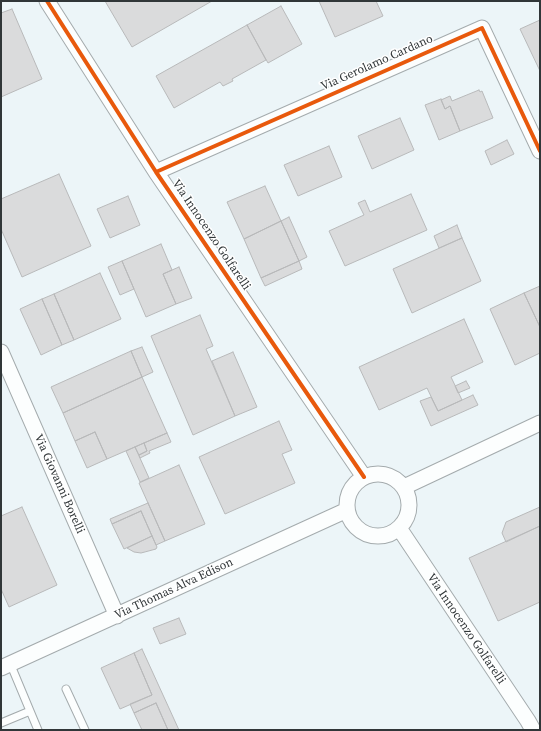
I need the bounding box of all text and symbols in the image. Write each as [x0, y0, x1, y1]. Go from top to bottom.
street label: Via Gerolamo Cardano [319, 32, 435, 94]
street label: Via Innocenzo Golfarelli [169, 177, 253, 293]
street label: Via Giovanni Borelli [31, 432, 87, 536]
street label: Via Thomas Alva Edison [112, 555, 236, 623]
street label: Via Innocenzo Golfarelli [424, 571, 508, 687]

